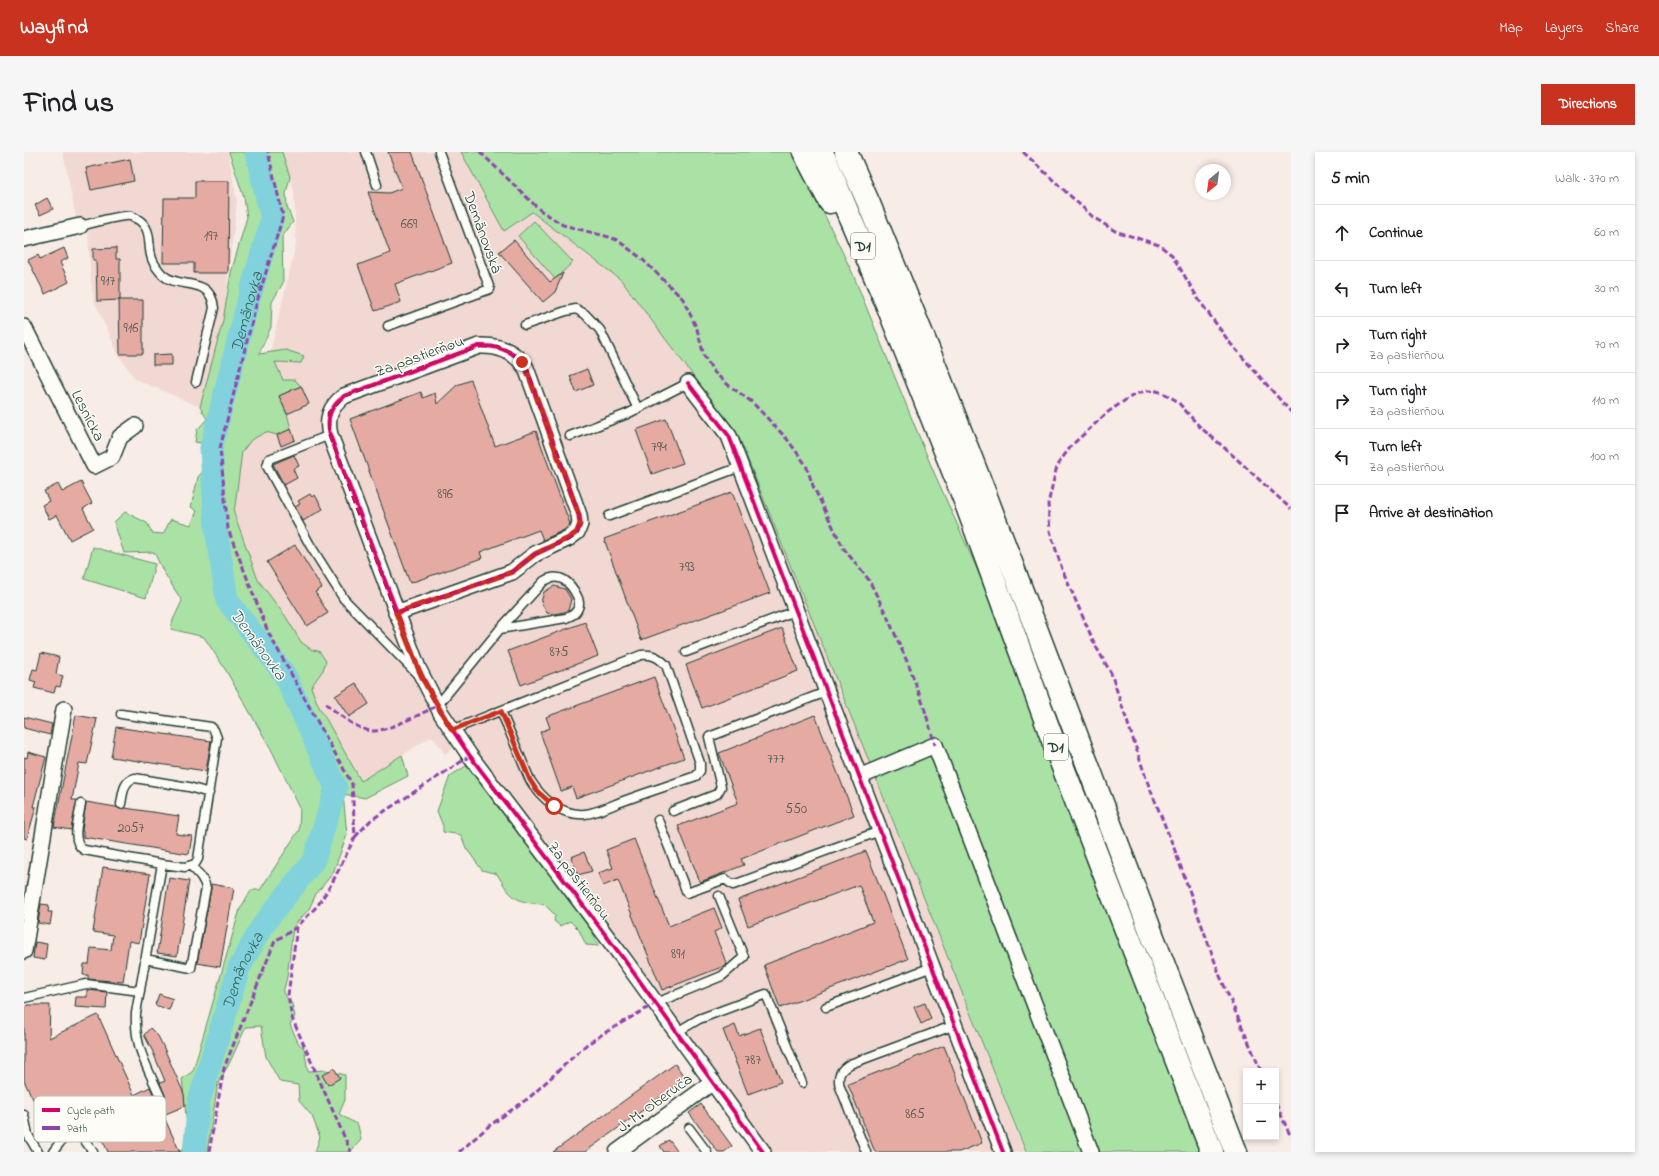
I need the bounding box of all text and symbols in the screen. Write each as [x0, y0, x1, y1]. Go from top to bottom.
text: Wayfind [20, 15, 88, 42]
text: Map [1499, 18, 1523, 39]
text: Layers [1545, 18, 1583, 39]
text: Share [1605, 18, 1639, 39]
text: Find us [24, 84, 114, 125]
button: Directions [1541, 84, 1635, 125]
north arrow [1195, 164, 1231, 200]
text: 5 min [1331, 166, 1370, 191]
text: Walk · 370 m [1555, 169, 1619, 188]
street label: Demänovská [456, 188, 508, 277]
house number: 669 [401, 214, 418, 235]
icon: ahead [1331, 222, 1353, 244]
text: Continue [1369, 222, 1423, 244]
text: 60 m [1594, 223, 1619, 242]
house number: 197 [204, 226, 218, 247]
road number: D1 [851, 233, 875, 259]
water label: Demänovka [225, 268, 270, 355]
house number: 917 [101, 271, 115, 292]
icon: left [1331, 278, 1353, 300]
text: Turn left [1369, 278, 1422, 300]
text: 30 m [1595, 279, 1619, 298]
house number: 916 [124, 318, 138, 339]
text: Turn right [1369, 324, 1427, 346]
street label: Za pastierňou [372, 330, 467, 384]
icon: right [1331, 334, 1353, 356]
text: 70 m [1595, 335, 1619, 354]
text: Za pastierňou [1369, 346, 1445, 365]
route end [513, 353, 531, 371]
text: Turn right [1369, 380, 1427, 402]
street label: Lesnícka [64, 386, 110, 446]
icon: right [1331, 390, 1353, 412]
text: 110 m [1592, 391, 1619, 410]
text: Za pastierňou [1369, 402, 1445, 421]
text: Turn left [1369, 436, 1422, 458]
house number: 794 [651, 437, 667, 458]
icon: left [1331, 446, 1353, 468]
text: 100 m [1590, 447, 1619, 466]
text: Za pastierňou [1369, 458, 1445, 477]
house number: 896 [437, 484, 453, 505]
icon: arrive [1331, 502, 1353, 524]
text: Arrive at destination [1369, 502, 1493, 524]
house number: 793 [679, 557, 695, 578]
water label: Demänovka [223, 604, 293, 686]
house number: 875 [549, 642, 569, 663]
road number: D1 [1044, 734, 1068, 760]
house number: 777 [767, 749, 785, 770]
route start [545, 797, 563, 815]
house number: 550 [785, 799, 807, 820]
house number: 2057 [118, 818, 145, 839]
street label: Za pastierňou [541, 837, 616, 926]
water label: Demänovka [216, 927, 271, 1013]
house number: 891 [671, 944, 686, 965]
house number: 787 [745, 1050, 762, 1071]
street label: J. M. Oberuča [613, 1068, 698, 1139]
map controls [1243, 1068, 1279, 1140]
button: + [1243, 1068, 1279, 1104]
legend [34, 1096, 166, 1142]
text: Cycle path [67, 1103, 115, 1120]
house number: 865 [905, 1104, 925, 1125]
button: − [1243, 1104, 1279, 1140]
text: Path [67, 1121, 88, 1137]

